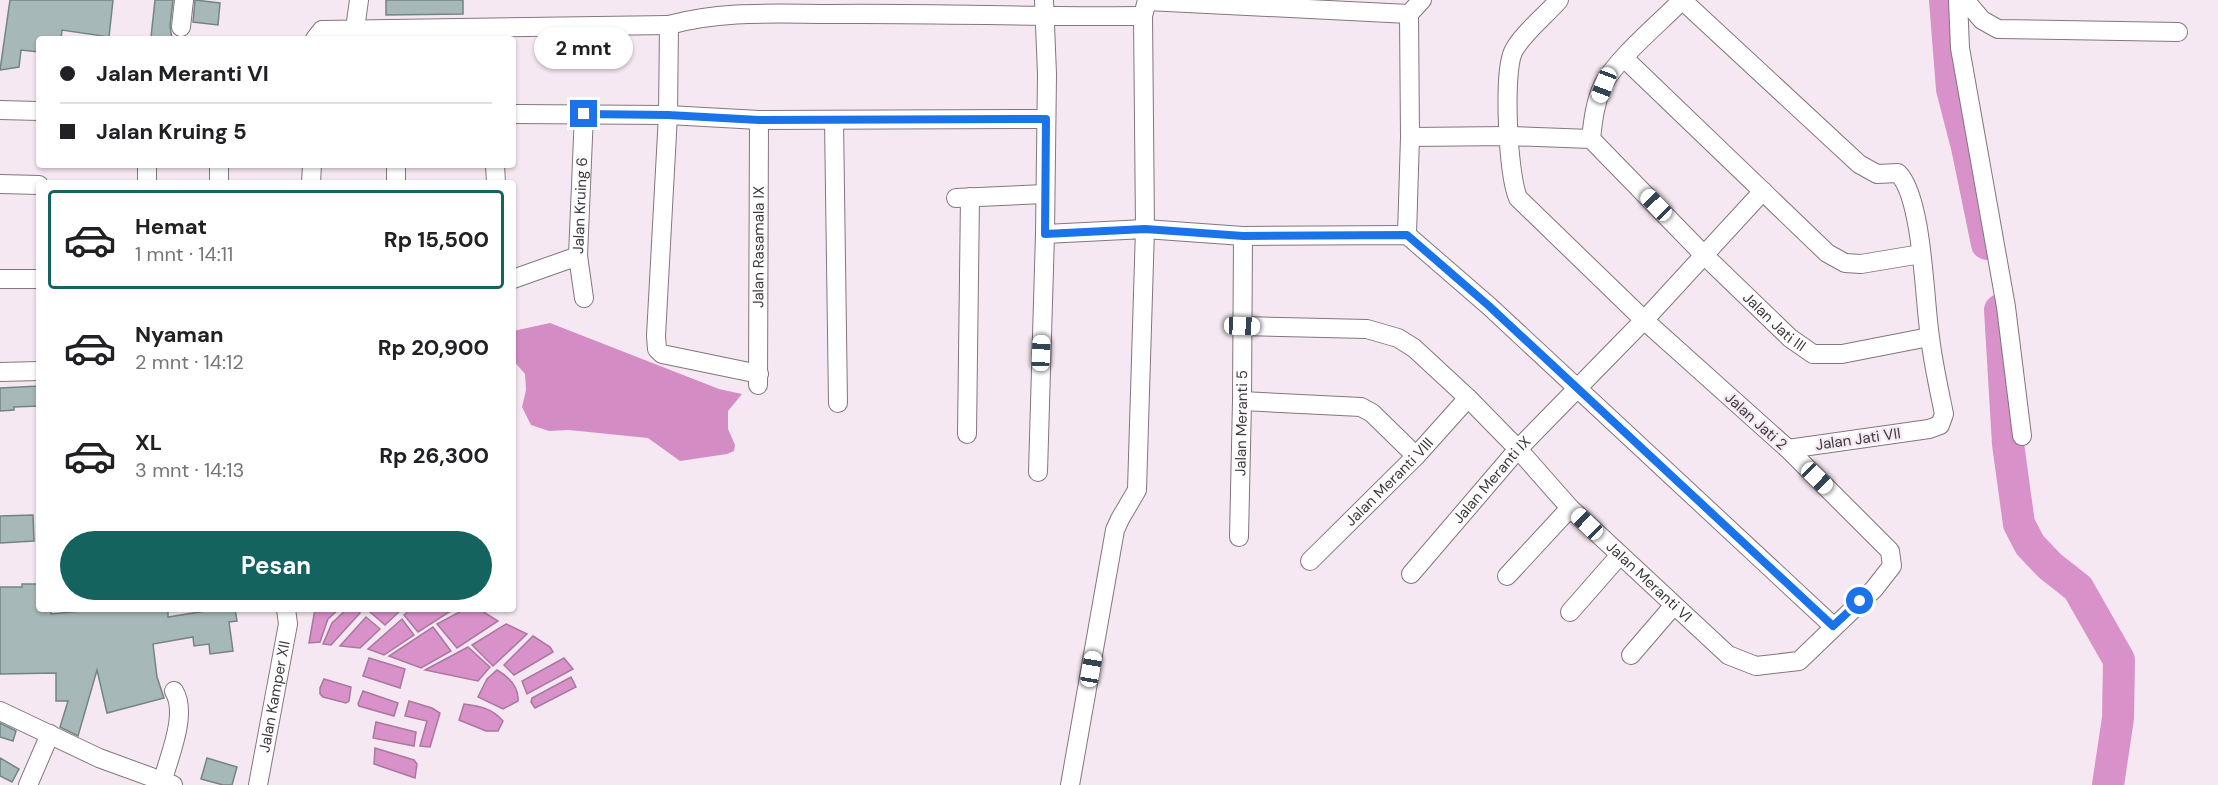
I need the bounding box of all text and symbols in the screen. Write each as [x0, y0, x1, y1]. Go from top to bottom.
callout: 2 mnt [534, 27, 634, 69]
text: 2 mnt [555, 35, 612, 61]
text: Jalan Meranti VI [96, 59, 269, 88]
car [1589, 65, 1619, 105]
route end [570, 100, 597, 127]
text: Jalan Kruing 5 [96, 117, 247, 146]
street label: Jalan Kruing 6 [568, 157, 592, 254]
street label: Jalan Rasamala IX [748, 186, 769, 308]
car [1637, 186, 1675, 224]
text: Hemat [135, 212, 207, 241]
icon: car [63, 213, 117, 267]
text: Rp 15,500 [384, 225, 489, 254]
text: 1 mnt · 14:11 [135, 241, 233, 267]
street label: Jalan Jati III [1738, 288, 1810, 356]
car [1224, 316, 1260, 336]
text: Nyaman [135, 320, 224, 349]
icon: car [63, 321, 117, 375]
text: Rp 20,900 [378, 333, 489, 362]
car [1031, 335, 1051, 371]
text: 2 mnt · 14:12 [135, 349, 244, 375]
street label: Jalan Meranti 5 [1230, 370, 1252, 476]
street label: Jalan Jati 2 [1721, 388, 1791, 454]
street label: Jalan Jati VII [1814, 423, 1902, 455]
text: XL [135, 428, 162, 457]
icon: car [63, 429, 117, 483]
street label: Jalan Meranti IX [1448, 432, 1535, 528]
street label: Jalan Meranti VIII [1341, 433, 1438, 531]
text: Rp 26,300 [379, 441, 489, 470]
text: 3 mnt · 14:13 [135, 457, 244, 483]
car [1798, 459, 1836, 497]
car [1568, 505, 1606, 543]
button: Pesan [60, 531, 492, 600]
street label: Jalan Meranti VI [1602, 537, 1696, 627]
route start [1846, 587, 1873, 614]
street label: Jalan Kamper XII [254, 639, 295, 754]
car [1079, 650, 1103, 688]

